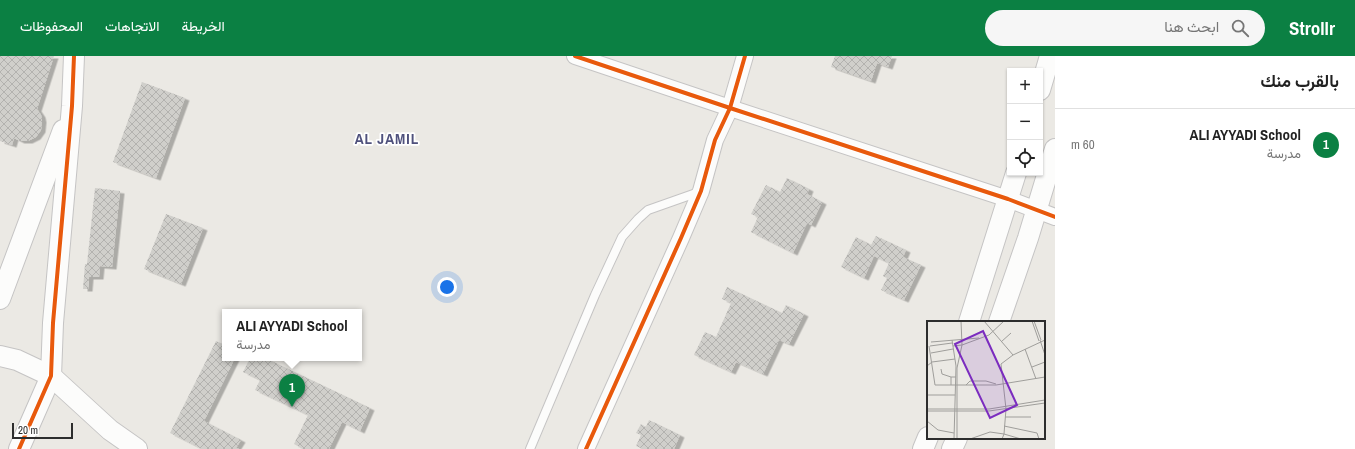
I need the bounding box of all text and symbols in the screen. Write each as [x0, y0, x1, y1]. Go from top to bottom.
search box [985, 10, 1265, 46]
text: Strollr [1289, 15, 1335, 41]
text: ابحث هنا [1164, 16, 1219, 37]
text: المحفوظات [20, 17, 83, 35]
text: الاتجاهات [105, 17, 159, 35]
text: الخريطة [181, 17, 225, 35]
icon: search [1229, 17, 1251, 39]
map controls [1007, 68, 1043, 176]
button: + [1007, 68, 1043, 104]
text: بالقرب منك [1260, 69, 1339, 92]
button: − [1007, 104, 1043, 140]
text: ALI AYYADI School [1190, 124, 1301, 145]
district label: AL JAMIL [355, 128, 419, 149]
text: 60 m [1071, 136, 1095, 153]
text: 1 [1323, 136, 1329, 153]
button: locate [1007, 140, 1043, 176]
text: مدرسة [1267, 145, 1301, 162]
your location [437, 277, 457, 297]
popup [222, 309, 362, 361]
text: ALI AYYADI School [236, 315, 348, 336]
inset map [927, 321, 1045, 439]
text: مدرسة [236, 336, 271, 353]
pin: 1 [279, 374, 305, 407]
scale bar [12, 421, 73, 440]
text: 20 m [18, 423, 38, 437]

